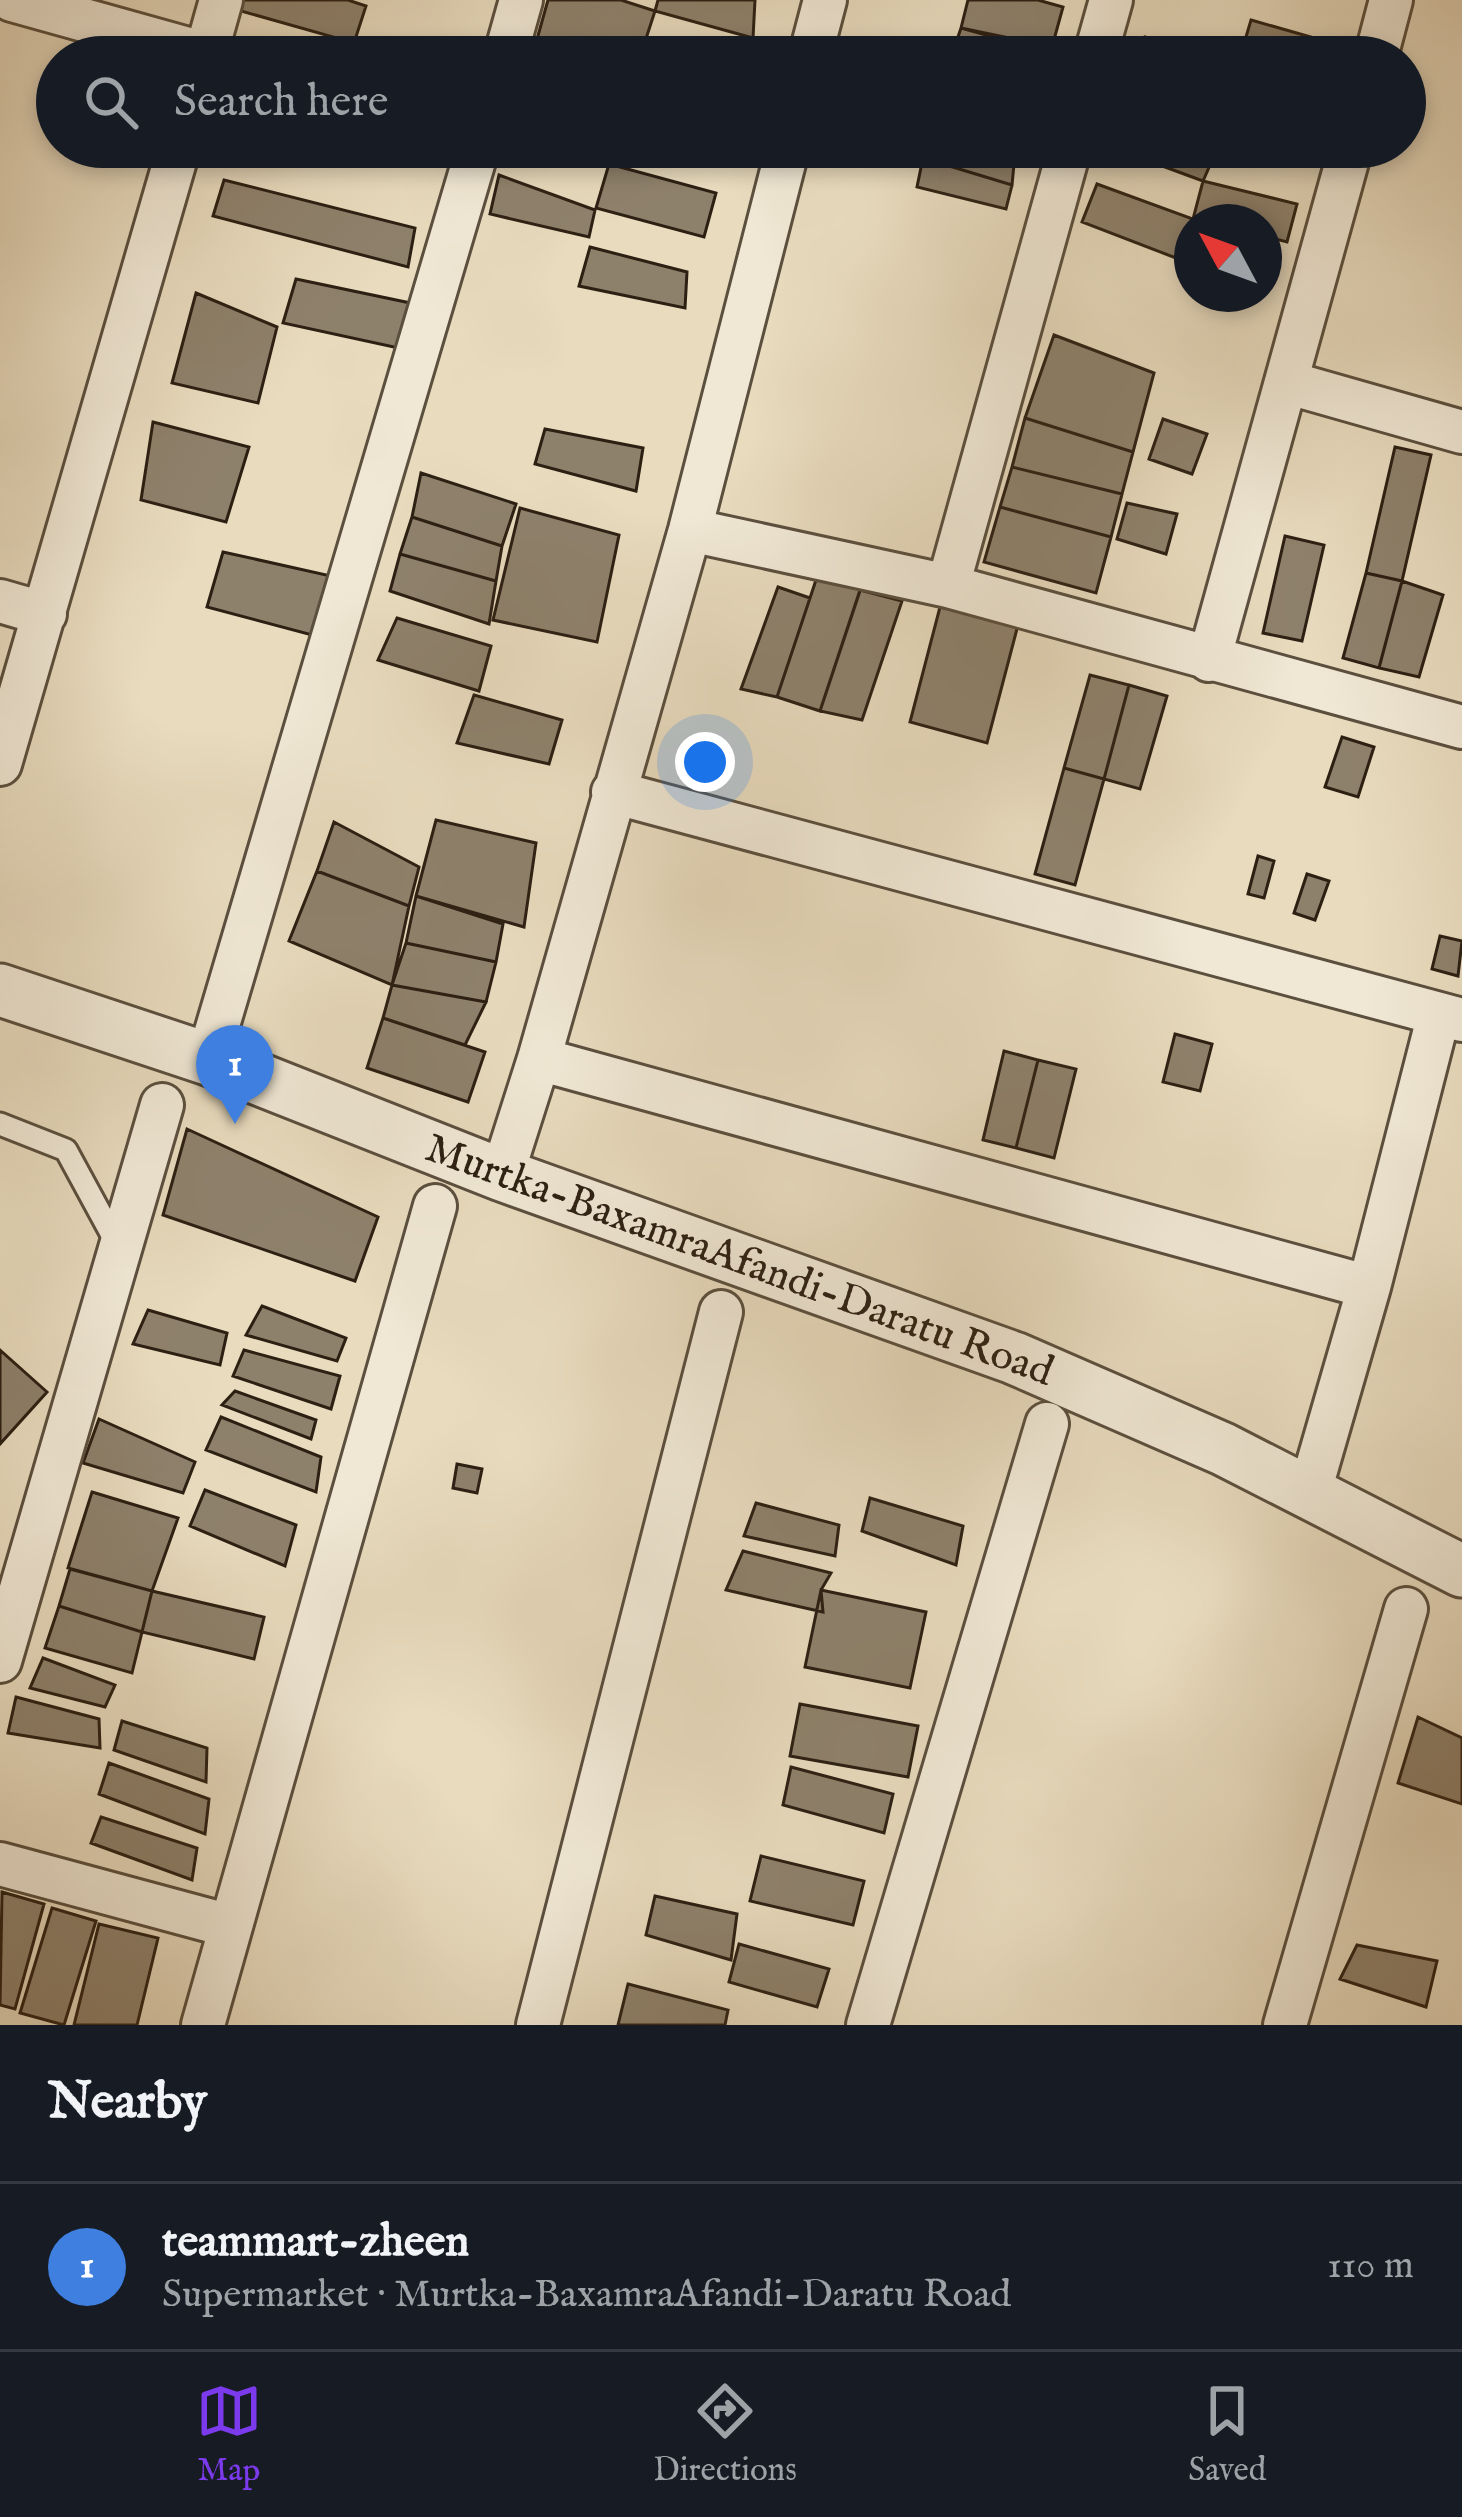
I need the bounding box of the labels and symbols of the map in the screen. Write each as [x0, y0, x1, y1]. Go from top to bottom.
north arrow [1174, 204, 1282, 312]
your location [675, 732, 735, 792]
pin: 1 [196, 1025, 274, 1124]
street label: Murtka-BaxamraAfandi-Daratu Road [418, 1122, 1061, 1400]

